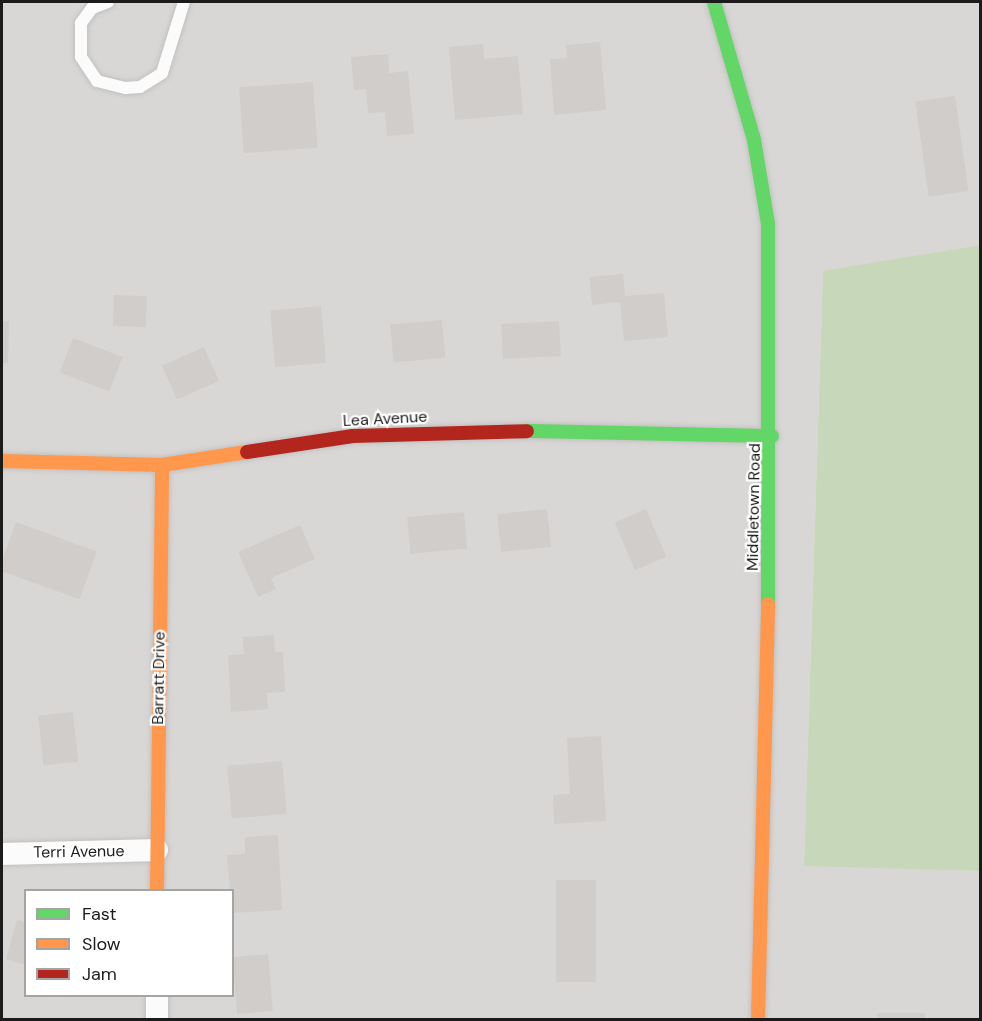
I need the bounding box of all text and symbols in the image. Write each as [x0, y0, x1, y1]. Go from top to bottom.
street label: Lea Avenue [342, 407, 428, 431]
street label: Middletown Road [743, 443, 765, 571]
street label: Barratt Drive [149, 631, 169, 725]
street label: Terri Avenue [33, 842, 125, 862]
legend [24, 889, 234, 997]
text: Fast [82, 902, 117, 926]
text: Slow [82, 932, 121, 956]
text: Jam [82, 962, 117, 986]

